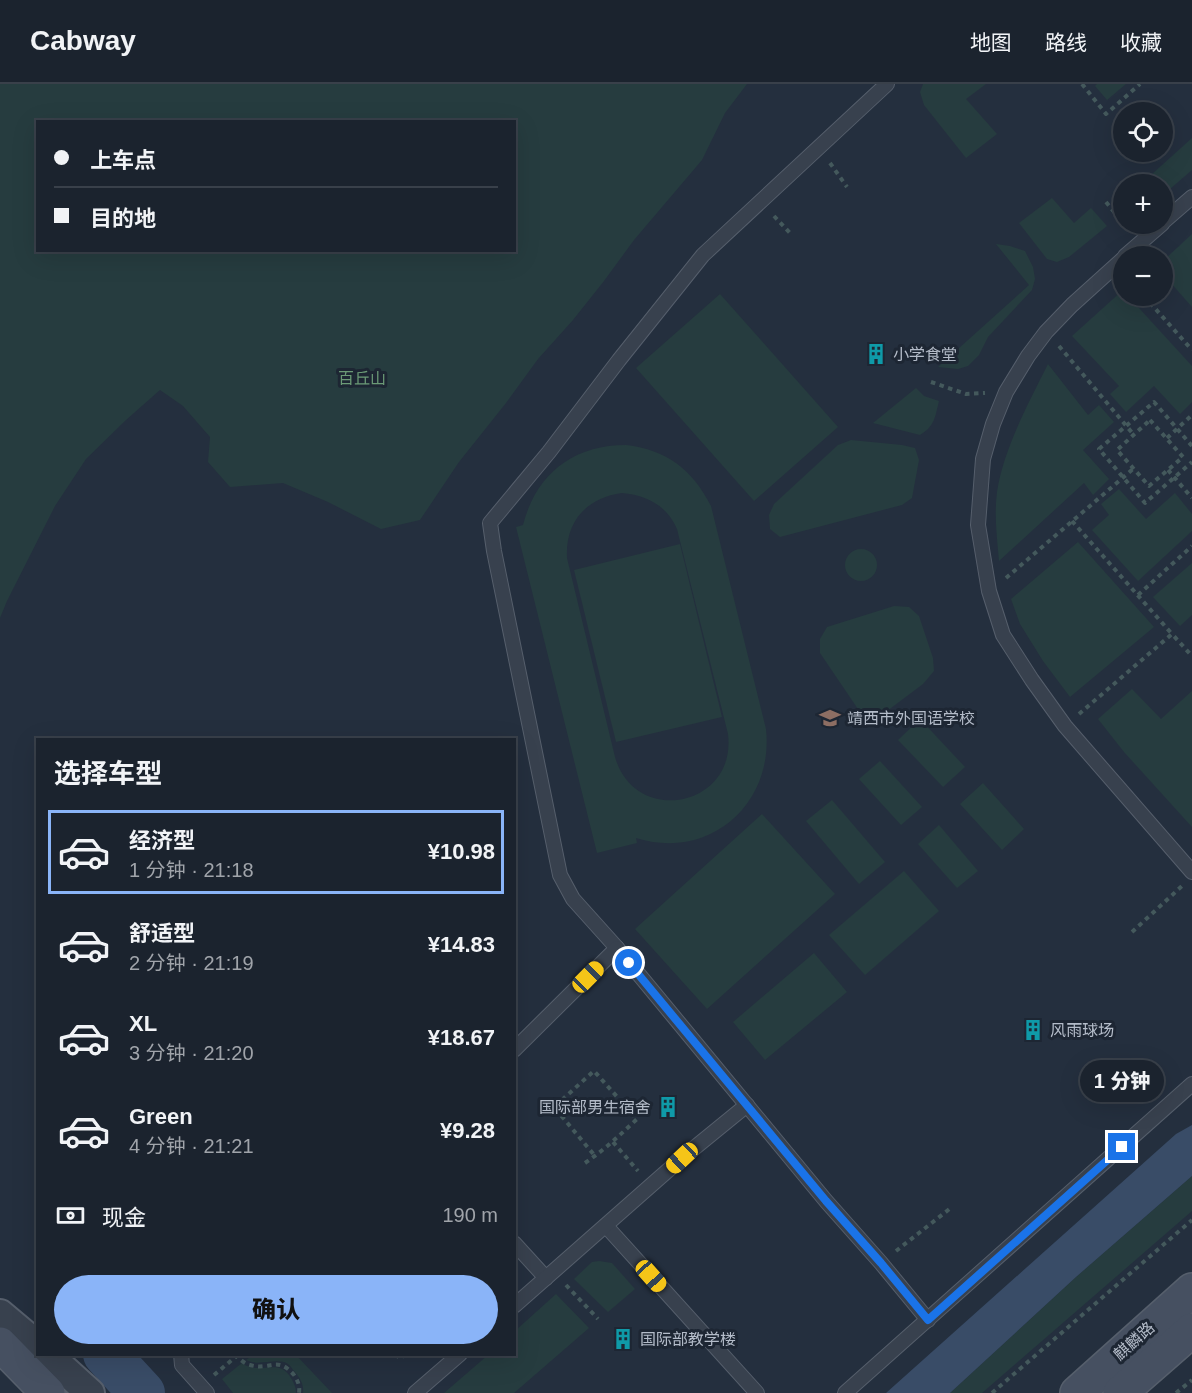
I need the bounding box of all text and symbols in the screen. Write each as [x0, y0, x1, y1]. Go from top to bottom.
text: Cabway [30, 25, 136, 56]
text: 地图 [970, 31, 1012, 54]
text: 路线 [1045, 31, 1087, 54]
text: 收藏 [1120, 31, 1162, 54]
map controls [1113, 102, 1173, 306]
button: locate [1113, 102, 1173, 162]
text: 上车点 [90, 148, 156, 173]
button: + [1113, 174, 1173, 234]
text: 目的地 [90, 206, 156, 231]
button: − [1113, 246, 1173, 306]
building icon: 小学食堂 [864, 342, 888, 366]
place label: 小学食堂 [893, 346, 957, 363]
park label: 百丘山 [338, 370, 386, 387]
school or university icon: 靖西市外国语学校 [818, 706, 842, 730]
place label: 靖西市外国语学校 [847, 710, 975, 727]
text: 选择车型 [54, 759, 162, 789]
icon: car [57, 825, 111, 879]
text: 经济型 [129, 828, 195, 853]
text: ¥10.98 [428, 839, 495, 864]
text: 1 分钟 · 21:18 [129, 859, 254, 881]
icon: car [57, 918, 111, 972]
text: 舒适型 [129, 921, 195, 946]
text: ¥14.83 [428, 932, 495, 957]
route start [615, 949, 642, 976]
text: 2 分钟 · 21:19 [129, 952, 254, 974]
car [569, 958, 607, 996]
icon: car [57, 1011, 111, 1065]
text: XL [129, 1011, 157, 1036]
building icon: 风雨球场 [1021, 1018, 1045, 1042]
place label: 风雨球场 [1050, 1022, 1114, 1039]
text: ¥18.67 [428, 1025, 495, 1050]
text: 3 分钟 · 21:20 [129, 1042, 254, 1064]
callout: 1 分钟 [1080, 1060, 1164, 1102]
text: 1 分钟 [1094, 1070, 1150, 1092]
building icon: 国际部男生宿舍 [656, 1095, 680, 1119]
place label: 国际部男生宿舍 [539, 1099, 651, 1116]
icon: car [57, 1104, 111, 1158]
text: Green [129, 1104, 193, 1129]
text: ¥9.28 [440, 1118, 495, 1143]
route end [1108, 1133, 1135, 1160]
text: 4 分钟 · 21:21 [129, 1135, 254, 1157]
car [663, 1139, 701, 1177]
icon: cash [54, 1199, 87, 1232]
text: 190 m [442, 1204, 498, 1226]
text: 现金 [102, 1205, 146, 1230]
car [632, 1257, 670, 1295]
button: 确认 [54, 1275, 498, 1344]
street label: 麒麟路 [1110, 1319, 1158, 1363]
building icon: 国际部教学楼 [611, 1327, 635, 1351]
place label: 国际部教学楼 [640, 1331, 736, 1348]

